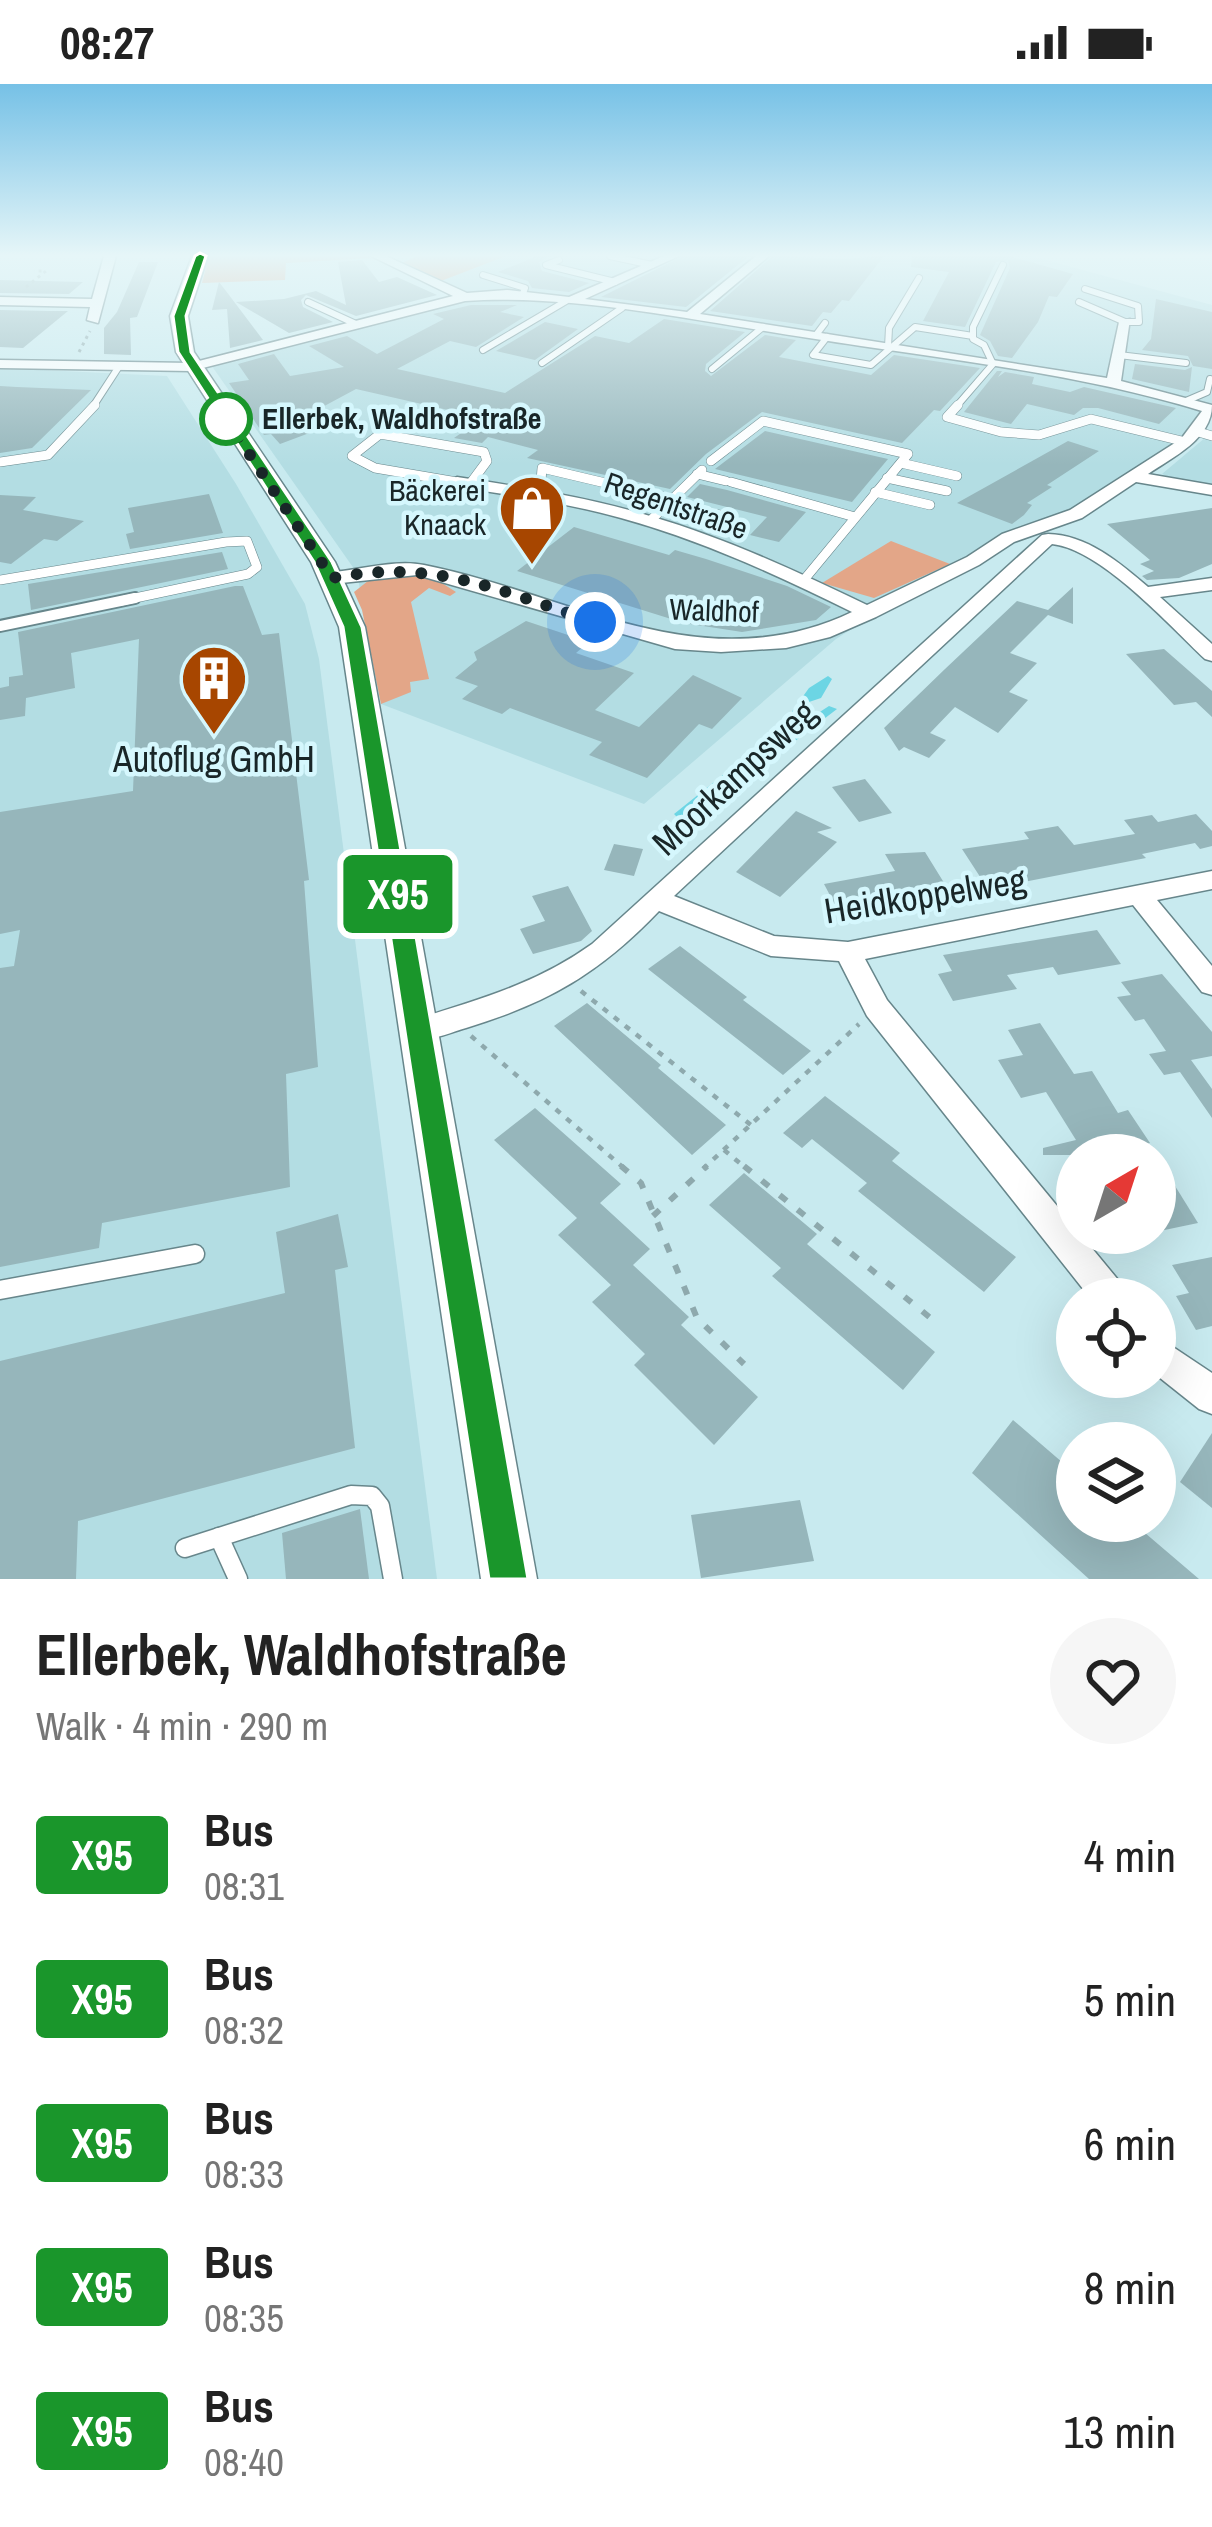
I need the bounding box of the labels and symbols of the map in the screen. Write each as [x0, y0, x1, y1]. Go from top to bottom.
marker: Ellerbek, Waldhofstraße [201, 394, 251, 444]
place label: Ellerbek, Waldhofstraße [262, 398, 541, 438]
street label: Regentstraße [599, 462, 753, 548]
place label: Bäckerei Knaack [389, 470, 487, 544]
shop icon: Bäckerei Knaack [497, 473, 567, 567]
street label: Waldhof [669, 588, 760, 632]
your location [565, 592, 625, 652]
building icon: Autoflug GmbH [179, 643, 249, 737]
street label: Moorkampsweg [641, 688, 827, 866]
place label: Autoflug GmbH [112, 735, 315, 783]
line badge: X95 [329, 855, 467, 933]
street label: Heidkoppelweg [821, 855, 1030, 935]
north arrow [1056, 1134, 1176, 1254]

